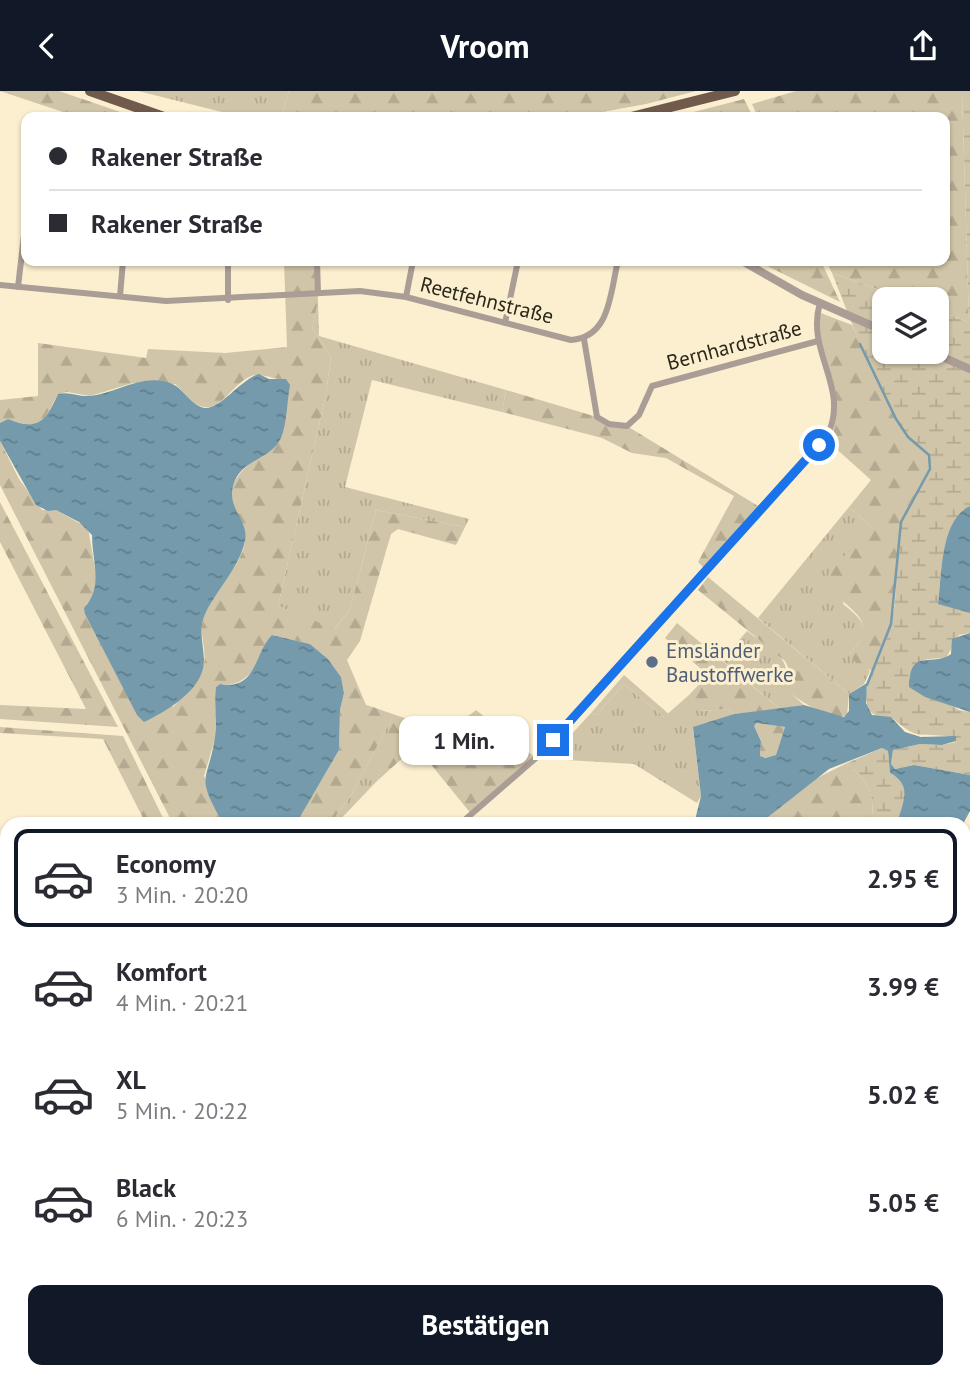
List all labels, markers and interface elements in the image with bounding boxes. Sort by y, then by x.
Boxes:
text: Vroom [441,25,529,67]
icon: back [28,27,66,65]
icon: share [904,27,942,65]
text: Rakener Straße [91,140,263,173]
text: Rakener Straße [91,207,263,240]
street label: Reetfehnstraße [418,270,556,330]
map controls [872,287,949,364]
button: layers [872,287,949,364]
street label: Bernhardstraße [664,314,804,376]
route start [803,429,835,461]
place label: Emsländer Baustoffwerke [666,637,794,688]
marker: Emsländer Baustoffwerke [644,654,660,670]
callout: 1 Min. [399,715,528,765]
route end [537,724,569,756]
text: 1 Min. [433,726,495,755]
icon: car [32,847,95,910]
text: Economy [116,847,216,880]
text: 2.95 € [867,862,939,895]
text: 3 Min. · 20:20 [116,880,248,909]
icon: car [32,955,95,1018]
text: Komfort [116,955,207,988]
text: 3.99 € [867,970,939,1003]
text: 4 Min. · 20:21 [116,988,248,1017]
icon: car [32,1063,95,1126]
text: XL [116,1063,146,1096]
text: 5.02 € [867,1078,939,1111]
text: 5 Min. · 20:22 [116,1096,248,1125]
icon: car [32,1171,95,1234]
text: Black [116,1171,176,1204]
text: 5.05 € [867,1186,939,1219]
text: 6 Min. · 20:23 [116,1204,248,1233]
button: Bestätigen [28,1285,943,1365]

